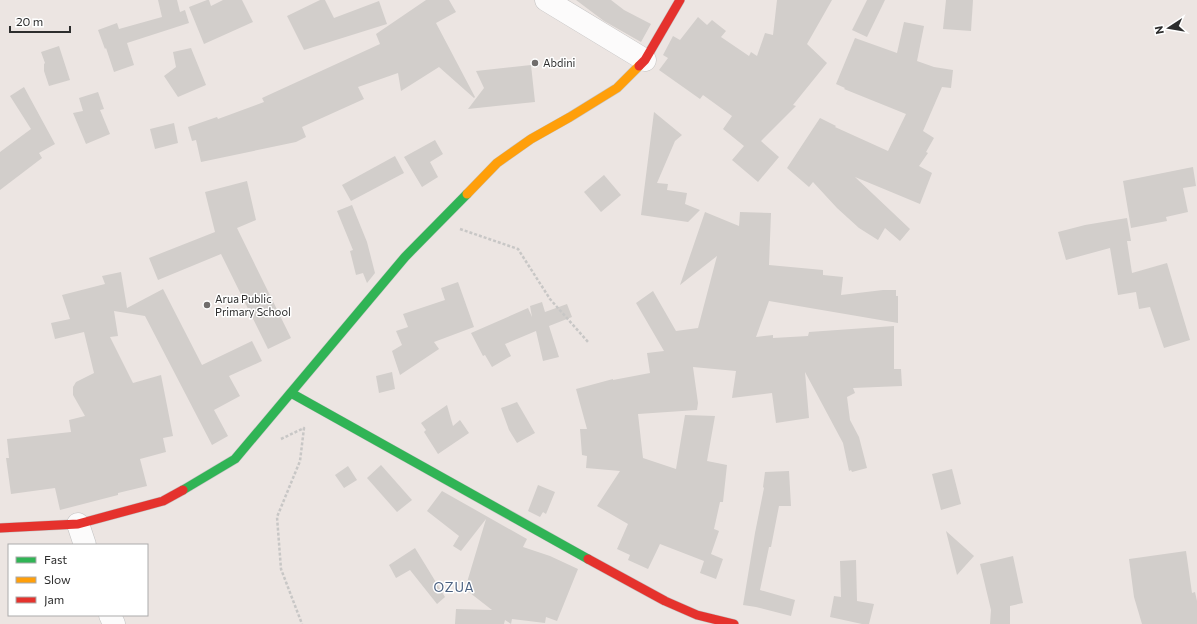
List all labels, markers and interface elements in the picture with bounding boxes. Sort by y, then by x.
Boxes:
scale bar [10,8,70,34]
north arrow [1149,8,1189,48]
text: 20 m [16,14,43,28]
text: N [1152,25,1166,36]
place label: Abdini [543,56,576,69]
marker: Abdini [530,58,540,68]
place label: Arua Public Primary School [215,292,291,318]
marker: Arua Public Primary School [202,300,212,310]
legend [8,544,148,616]
text: Fast [44,552,67,566]
text: Slow [44,572,71,586]
district label: OZUA [433,579,475,595]
text: Jam [44,592,64,607]

